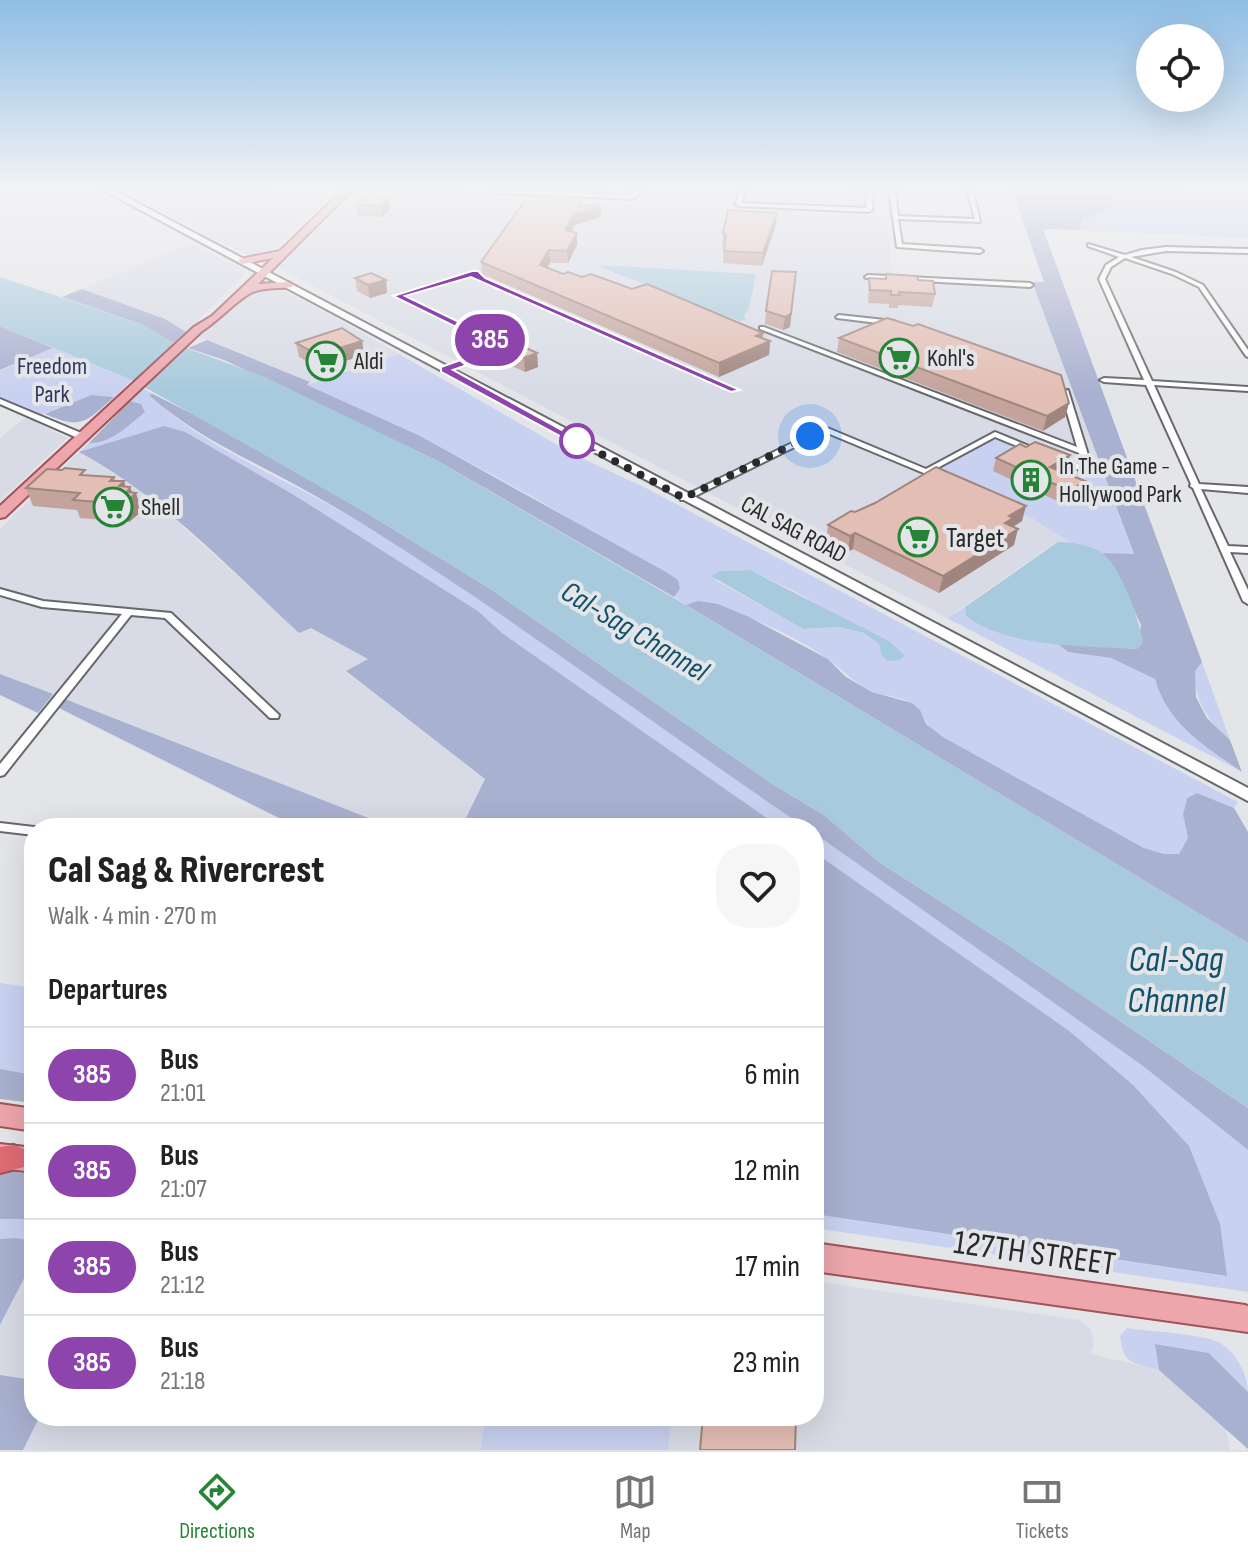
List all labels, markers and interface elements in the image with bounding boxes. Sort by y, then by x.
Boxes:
map controls [1136,24,1224,112]
button: locate [1136,24,1224,112]
line badge: 385 [444,314,536,366]
text: 385 [471,323,509,356]
supermarket icon: Kohl's [878,337,920,379]
supermarket icon: Aldi [305,340,347,382]
place label: Kohl's [927,344,975,373]
place label: Aldi [353,347,384,376]
park label: Freedom Park [17,352,87,409]
your location [790,416,830,456]
unlabelled marker [560,424,594,458]
place label: In The Game - Hollywood Park [1059,452,1182,509]
building icon: In The Game - Hollywood Park [1010,459,1052,501]
supermarket icon: Shell [92,486,134,528]
street label: CAL SAG ROAD [736,490,852,569]
place label: Shell [141,493,180,522]
supermarket icon: Target [897,516,939,558]
place label: Target [946,522,1004,555]
water label: Cal-Sag Channel [554,574,716,691]
button: heart [716,844,800,928]
text: Cal Sag & Rivercrest [48,848,324,893]
text: Walk · 4 min · 270 m [48,901,217,932]
water label: Cal-Sag Channel [1127,939,1226,1023]
text: Departures [48,972,168,1008]
text: Bus [160,1042,199,1078]
text: 6 min [744,1057,800,1093]
text: 385 [73,1058,111,1091]
text: 21:01 [160,1078,205,1109]
text: Bus [160,1138,199,1174]
text: 12 min [734,1153,800,1189]
text: 385 [73,1154,111,1187]
text: 21:07 [160,1174,207,1205]
street label: 127TH STREET [951,1222,1118,1285]
text: Bus [160,1234,199,1270]
text: 17 min [735,1249,800,1285]
text: 385 [73,1250,111,1283]
text: 21:12 [160,1270,205,1301]
text: Bus [160,1330,199,1366]
text: 23 min [733,1345,800,1381]
text: 385 [73,1346,111,1379]
text: 21:18 [160,1366,205,1397]
tab: Directions [179,1470,255,1545]
tab: Map [613,1470,657,1545]
tab: Tickets [1016,1470,1069,1545]

